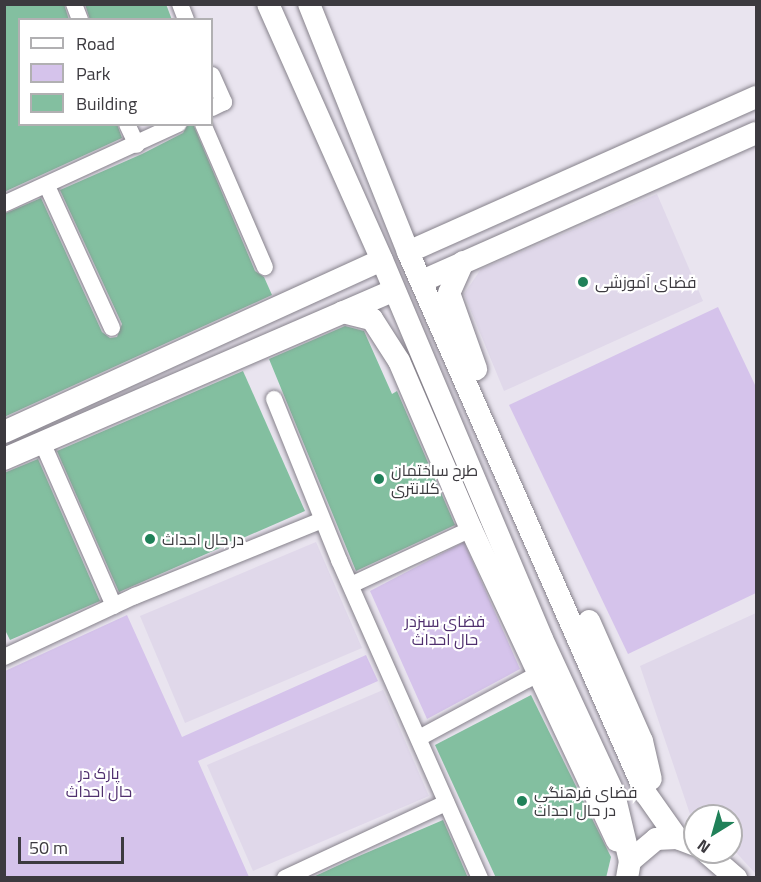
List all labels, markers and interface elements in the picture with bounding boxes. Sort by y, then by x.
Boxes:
legend [18,18,213,126]
text: Road [76,30,115,57]
text: Park [76,60,110,87]
text: Building [76,90,137,117]
place label: فضای آموزشی [595,272,696,292]
marker: فضای آموزشی [576,275,590,289]
place label: طرح ساختمان کلانتری [391,460,478,498]
marker: طرح ساختمان کلانتری [372,472,386,486]
place label: در حال احداث [162,529,244,549]
marker: در حال احداث [143,532,157,546]
park label: فضای سبزدر حال احداث [405,611,485,649]
park label: پارک در حال احداث [66,763,132,801]
place label: فضای فرهنگی در حال احداث [534,782,637,820]
marker: فضای فرهنگی در حال احداث [515,794,529,808]
north arrow [683,804,743,864]
scale bar [21,825,128,863]
text: 50 m [29,834,68,861]
text: N [692,834,715,860]

